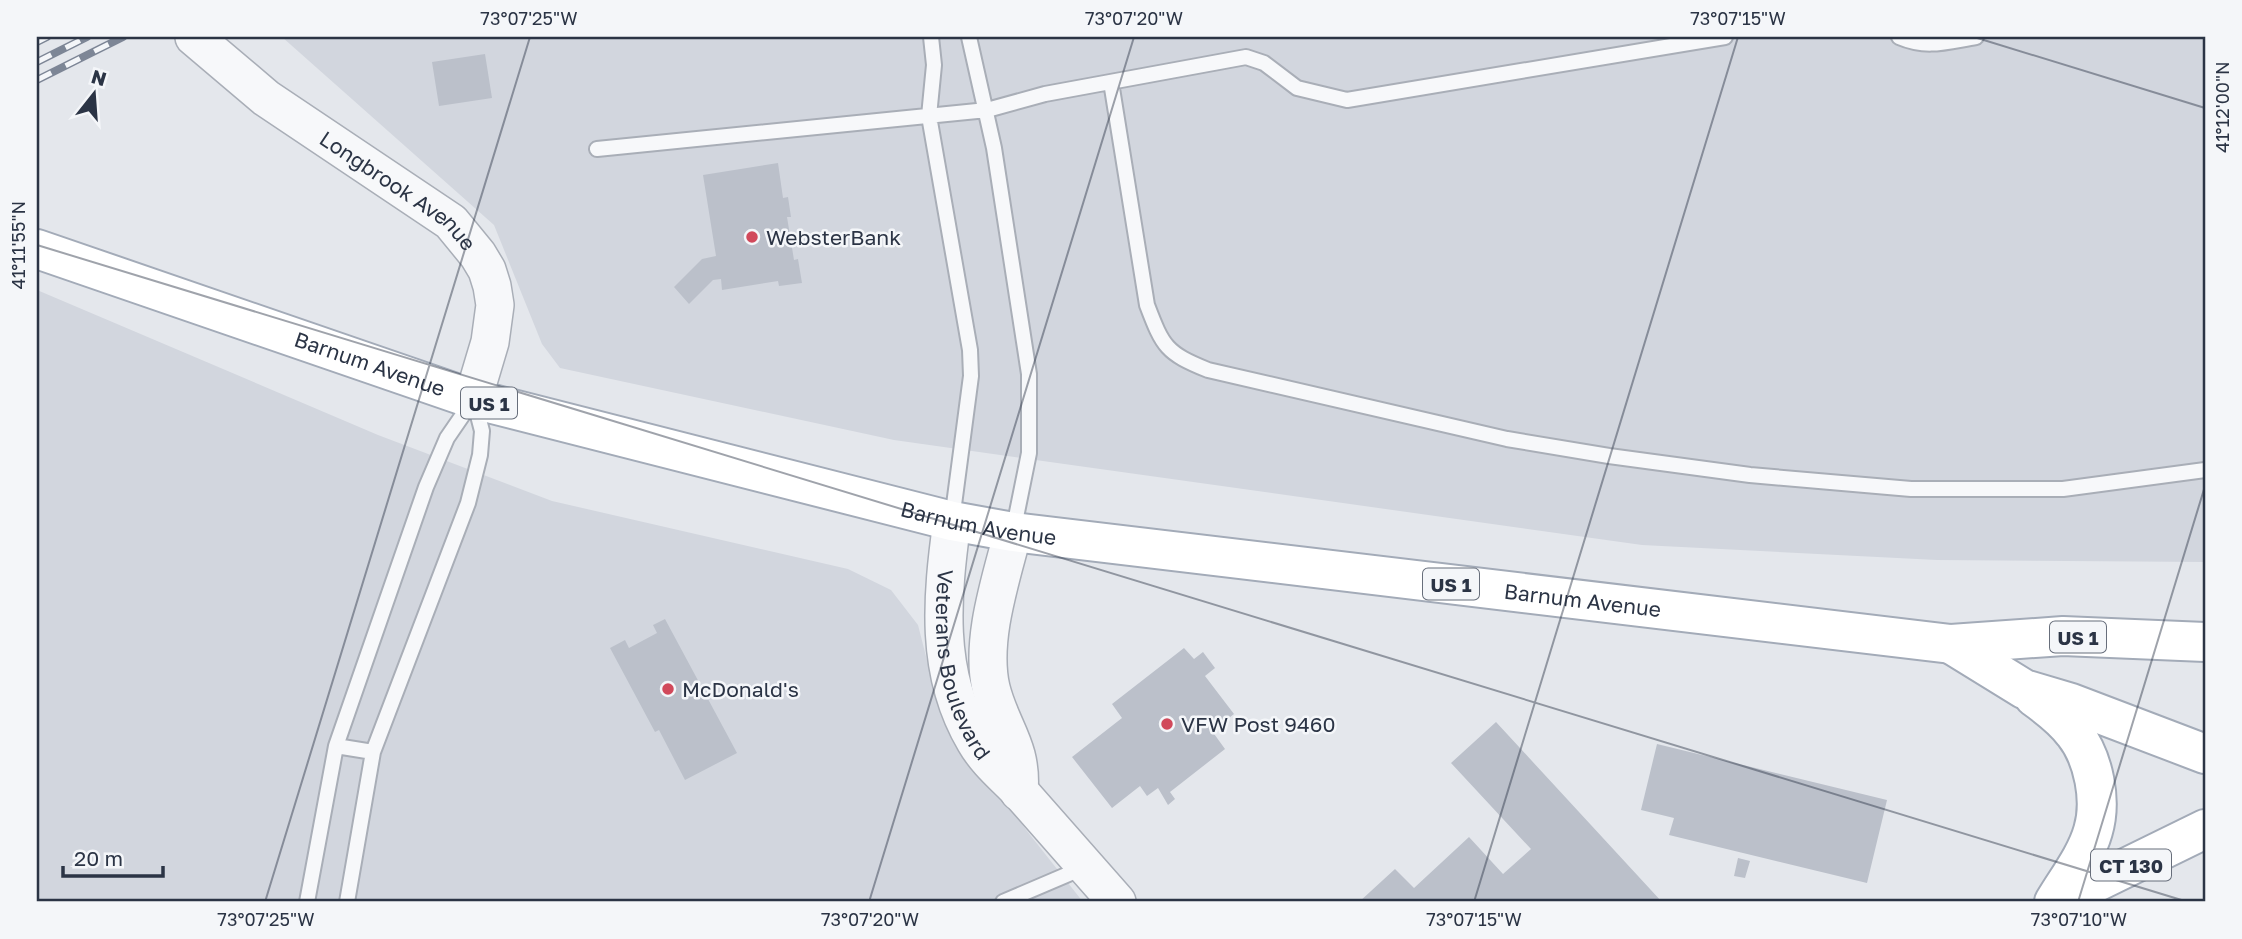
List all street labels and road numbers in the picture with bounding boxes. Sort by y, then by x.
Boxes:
street label: Longbrook Avenue [315,125,482,256]
street label: Barnum Avenue [291,326,449,401]
road number: US 1 [461,388,517,418]
street label: Barnum Avenue [898,495,1058,550]
street label: Veterans Boulevard [931,568,996,765]
road number: US 1 [1423,568,1479,600]
street label: Barnum Avenue [1503,578,1662,622]
road number: US 1 [2050,622,2106,652]
road number: CT 130 [2091,850,2171,880]

